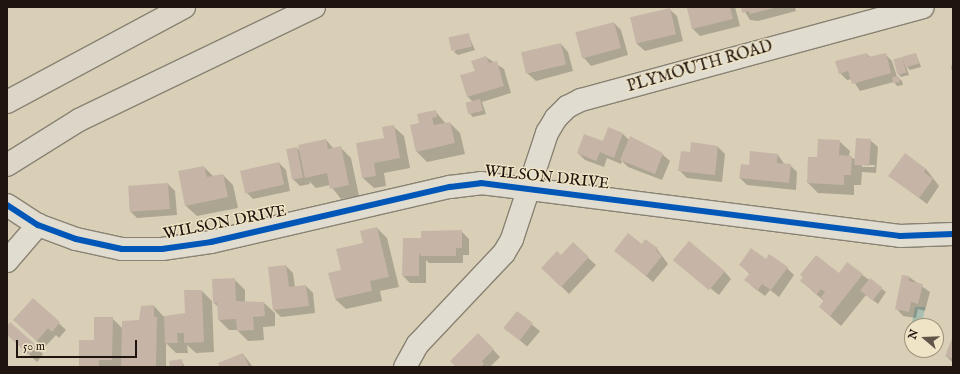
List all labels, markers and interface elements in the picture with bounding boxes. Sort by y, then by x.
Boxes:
street label: PLYMOUTH ROAD [625,37,775,97]
street label: WILSON DRIVE [484,162,610,194]
street label: WILSON DRIVE [162,202,288,244]
north arrow [904,318,944,358]
text: N [905,328,922,341]
scale bar [18,332,139,358]
text: 50 m [23,339,45,354]

